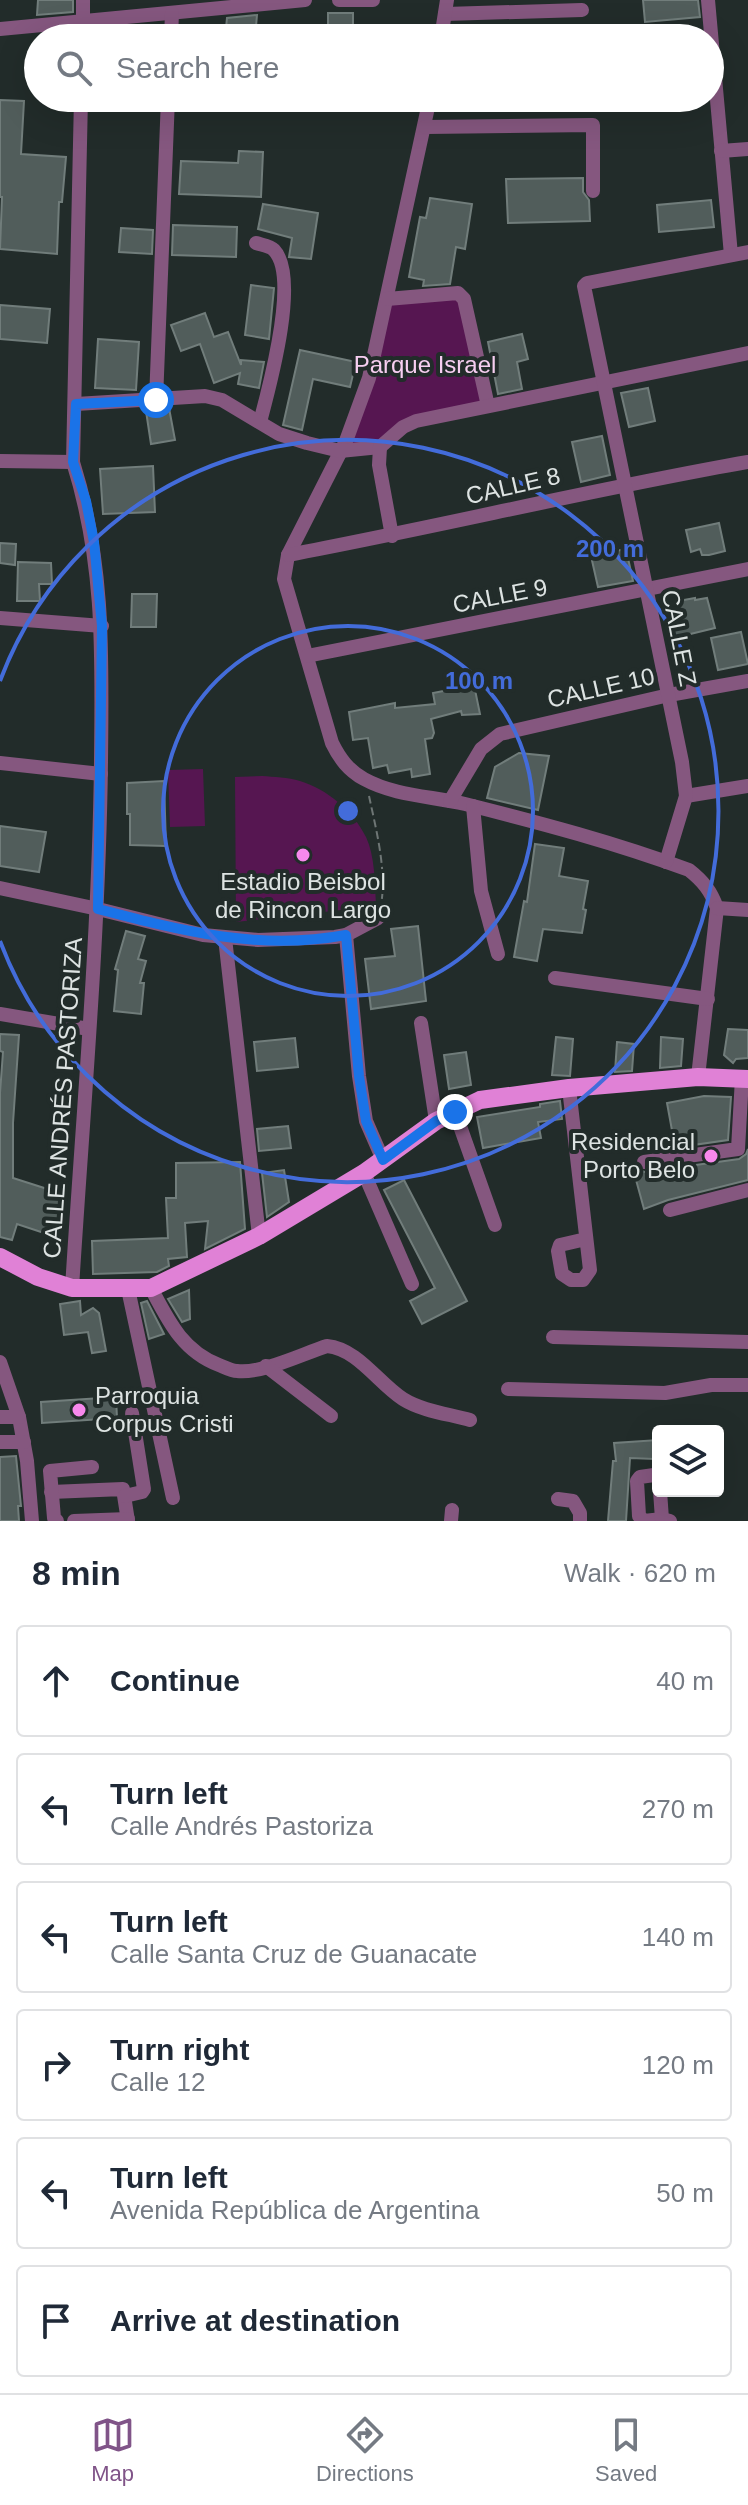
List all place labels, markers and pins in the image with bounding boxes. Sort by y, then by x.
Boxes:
centre of rings [334,797,362,825]
marker: Estadio Beisbol de Rincon Largo [294,846,312,864]
place label: Estadio Beisbol de Rincon Largo [215,868,391,923]
place label: Residencial Porto Belo [571,1128,695,1183]
marker: Residencial Porto Belo [702,1147,720,1165]
place label: Parroquia Corpus Cristi [95,1382,234,1437]
marker: Parroquia Corpus Cristi [70,1401,88,1419]

